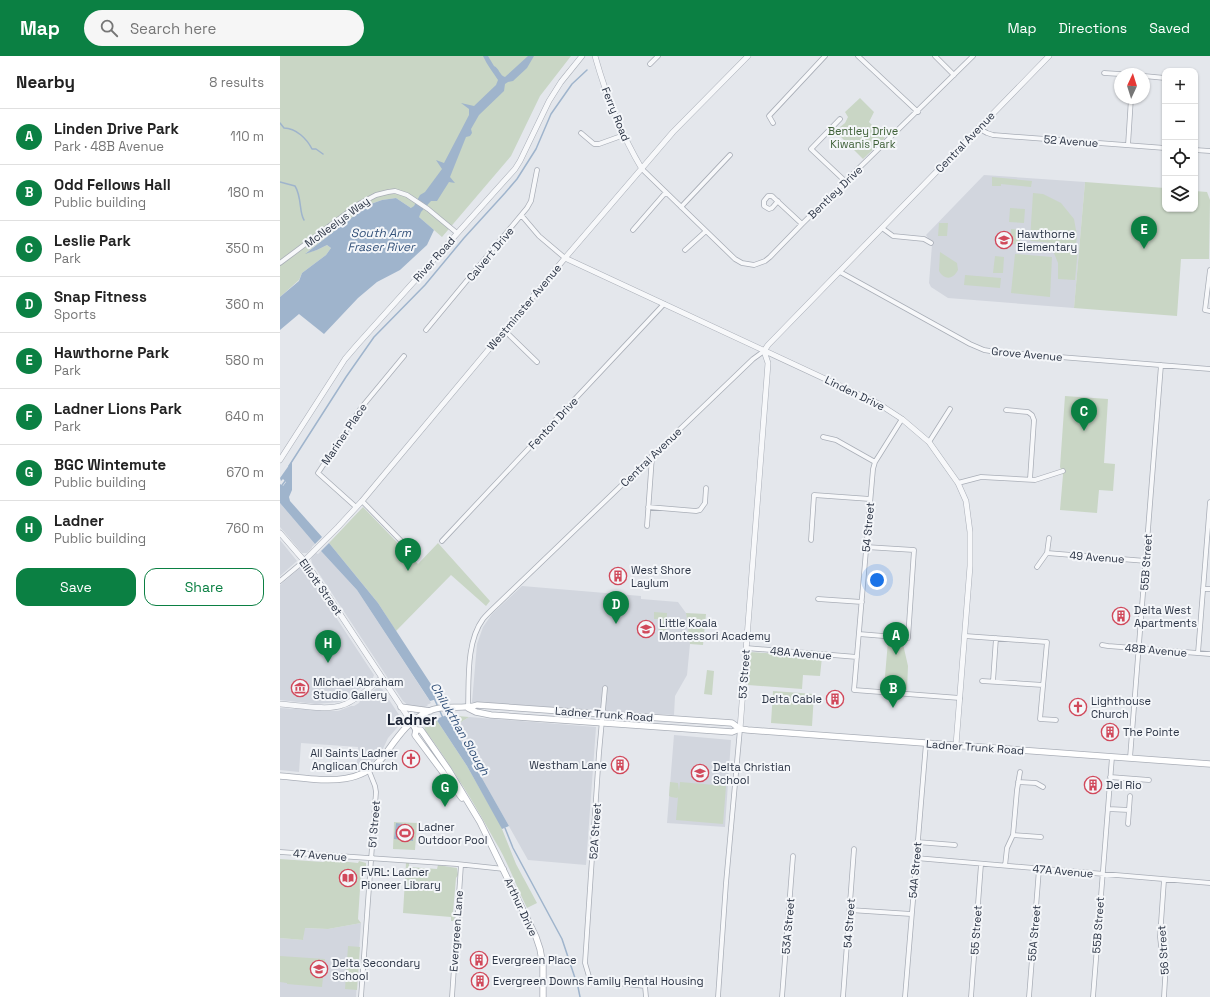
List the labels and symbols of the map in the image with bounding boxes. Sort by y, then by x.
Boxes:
north arrow [1114,68,1150,104]
street label: Ferry Road [599,85,633,143]
street label: Central Avenue [932,108,998,176]
park label: Bentley Drive Kiwanis Park [828,124,898,151]
street label: 52 Avenue [1043,132,1099,150]
street label: Bentley Drive [805,162,865,222]
street label: McNeelys Way [302,194,372,250]
pin: E [1131,216,1157,249]
street label: Calvert Drive [463,224,517,284]
water label: South Arm Fraser River [347,225,416,255]
place label: Hawthorne Elementary [1017,227,1077,254]
school or university icon: Hawthorne Elementary [994,230,1014,250]
street label: River Road [410,234,458,284]
street label: Westminster Avenue [484,261,564,353]
street label: Grove Avenue [991,344,1063,364]
street label: Linden Drive [823,372,887,414]
street label: Fenton Drive [525,394,581,452]
pin: C [1071,398,1097,431]
street label: Mariner Place [318,400,370,468]
street label: Central Avenue [617,424,685,490]
street label: 54 Street [859,502,877,552]
street label: 55B Street [1137,533,1155,591]
pin: F [395,538,421,571]
street label: 49 Avenue [1069,548,1125,566]
street label: Elliott Street [296,556,346,618]
place label: West Shore Laylum [631,563,691,590]
building icon: West Shore Laylum [608,566,628,586]
your location [867,570,887,590]
pin: D [603,591,629,624]
place label: Delta West Apartments [1134,603,1197,630]
building icon: Delta West Apartments [1111,606,1131,626]
place label: Little Koala Montessori Academy [659,616,771,643]
school or university icon: Little Koala Montessori Academy [636,619,656,639]
pin: A [883,622,909,655]
pin: H [315,630,341,663]
street label: 48B Avenue [1124,640,1188,660]
street label: 48A Avenue [769,643,833,663]
street label: 53 Street [735,649,753,699]
place label: Michael Abraham Studio Gallery [313,675,403,702]
pin: B [880,675,906,708]
museum icon: Michael Abraham Studio Gallery [290,678,310,698]
water label: Chilukthan Slough [427,679,494,779]
building icon: Delta Cable [825,689,845,709]
place label: Delta Cable [762,692,822,706]
place label: Lighthouse Church [1091,694,1151,721]
church icon: Lighthouse Church [1068,697,1088,717]
street label: Ladner Trunk Road [555,704,653,724]
district label: Ladner [387,710,437,729]
building icon: The Pointe [1100,722,1120,742]
place label: The Pointe [1123,725,1179,739]
street label: Ladner Trunk Road [926,737,1024,757]
place label: All Saints Ladner Anglican Church [310,746,398,773]
church icon: All Saints Ladner Anglican Church [401,749,421,769]
building icon: Westham Lane [610,755,630,775]
place label: Westham Lane [529,758,607,772]
place label: Delta Christian School [713,760,791,787]
school or university icon: Delta Christian School [690,763,710,783]
pin: G [432,774,458,807]
building icon: Del Rio [1083,775,1103,795]
place label: Del Rio [1106,778,1142,792]
street label: 51 Street [365,800,383,848]
street label: 52A Street [586,802,604,860]
place label: Ladner Outdoor Pool [418,820,487,847]
sports icon: Ladner Outdoor Pool [395,823,415,843]
street label: 54A Street [906,841,924,899]
street label: 47 Avenue [292,846,348,864]
street label: 47A Avenue [1032,861,1094,881]
place label: FVRL: Ladner Pioneer Library [361,865,441,892]
library icon: FVRL: Ladner Pioneer Library [338,868,358,888]
street label: Arthur Drive [501,876,541,938]
street label: Evergreen Lane [446,890,466,972]
street label: 55B Street [1089,896,1107,954]
street label: 53A Street [779,897,797,955]
street label: 54 Street [840,898,858,948]
street label: 55A Street [1025,904,1043,962]
street label: 55 Street [967,905,985,955]
street label: 56 Street [1154,925,1172,975]
building icon: Evergreen Place [469,950,489,970]
place label: Evergreen Place [492,953,577,967]
place label: Delta Secondary School [332,956,420,983]
school or university icon: Delta Secondary School [309,959,329,979]
building icon: Evergreen Downs Family Rental Housing [470,971,490,991]
place label: Evergreen Downs Family Rental Housing [493,974,704,988]

